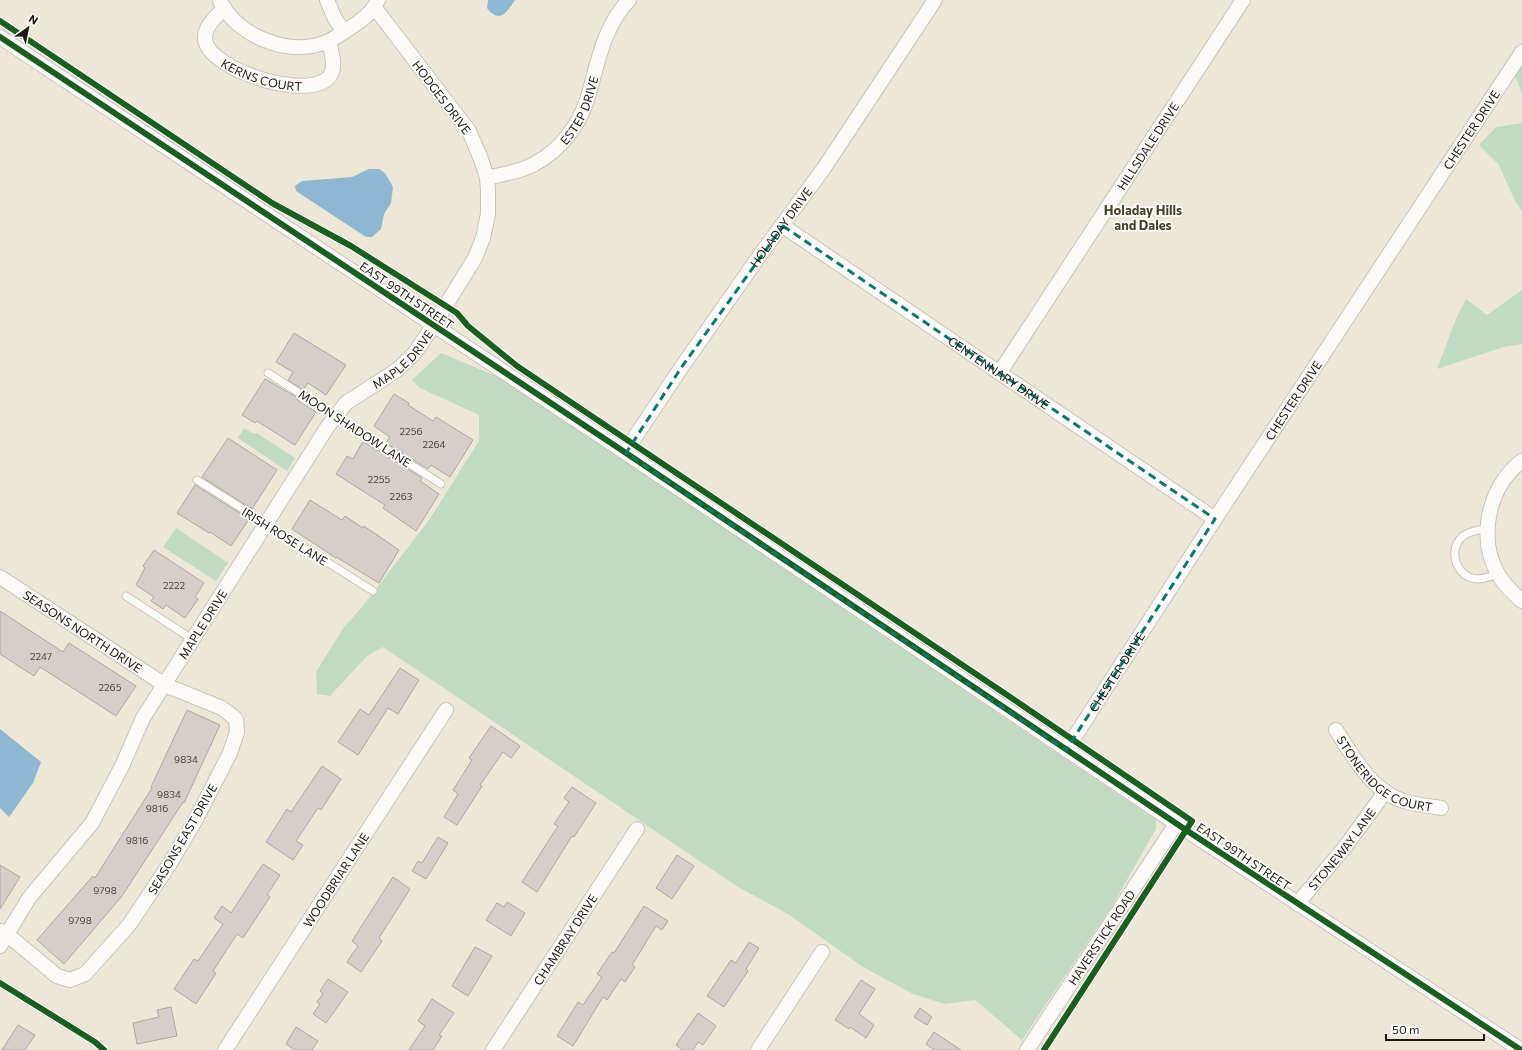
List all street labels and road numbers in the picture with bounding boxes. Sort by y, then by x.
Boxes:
street label: KERNS COURT [219,55,303,93]
street label: HODGES DRIVE [410,57,474,137]
street label: ESTEP DRIVE [557,74,600,147]
street label: CHESTER DRIVE [1440,87,1502,172]
street label: HILLSDALE DRIVE [1114,99,1181,192]
street label: HOLADAY DRIVE [747,184,815,270]
street label: EAST 99TH STREET [357,258,457,332]
street label: MAPLE DRIVE [370,327,435,391]
street label: CENTENNARY DRIVE [946,333,1052,412]
street label: CHESTER DRIVE [1262,358,1324,443]
street label: MOON SHADOW LANE [296,387,414,469]
street label: IRISH ROSE LANE [240,504,330,568]
street label: SEASONS NORTH DRIVE [21,587,145,675]
street label: MAPLE DRIVE [175,587,230,661]
street label: CHESTER DRIVE [1086,629,1147,714]
street label: STONERIDGE COURT [1335,733,1434,814]
street label: SEASONS EAST DRIVE [145,781,219,897]
street label: STONEWAY LANE [1305,805,1378,893]
street label: EAST 99TH STREET [1194,819,1294,893]
street label: WOODBRIAR LANE [300,830,371,930]
street label: HAVERSTICK ROAD [1065,887,1138,987]
street label: CHAMBRAY DRIVE [530,891,600,988]

